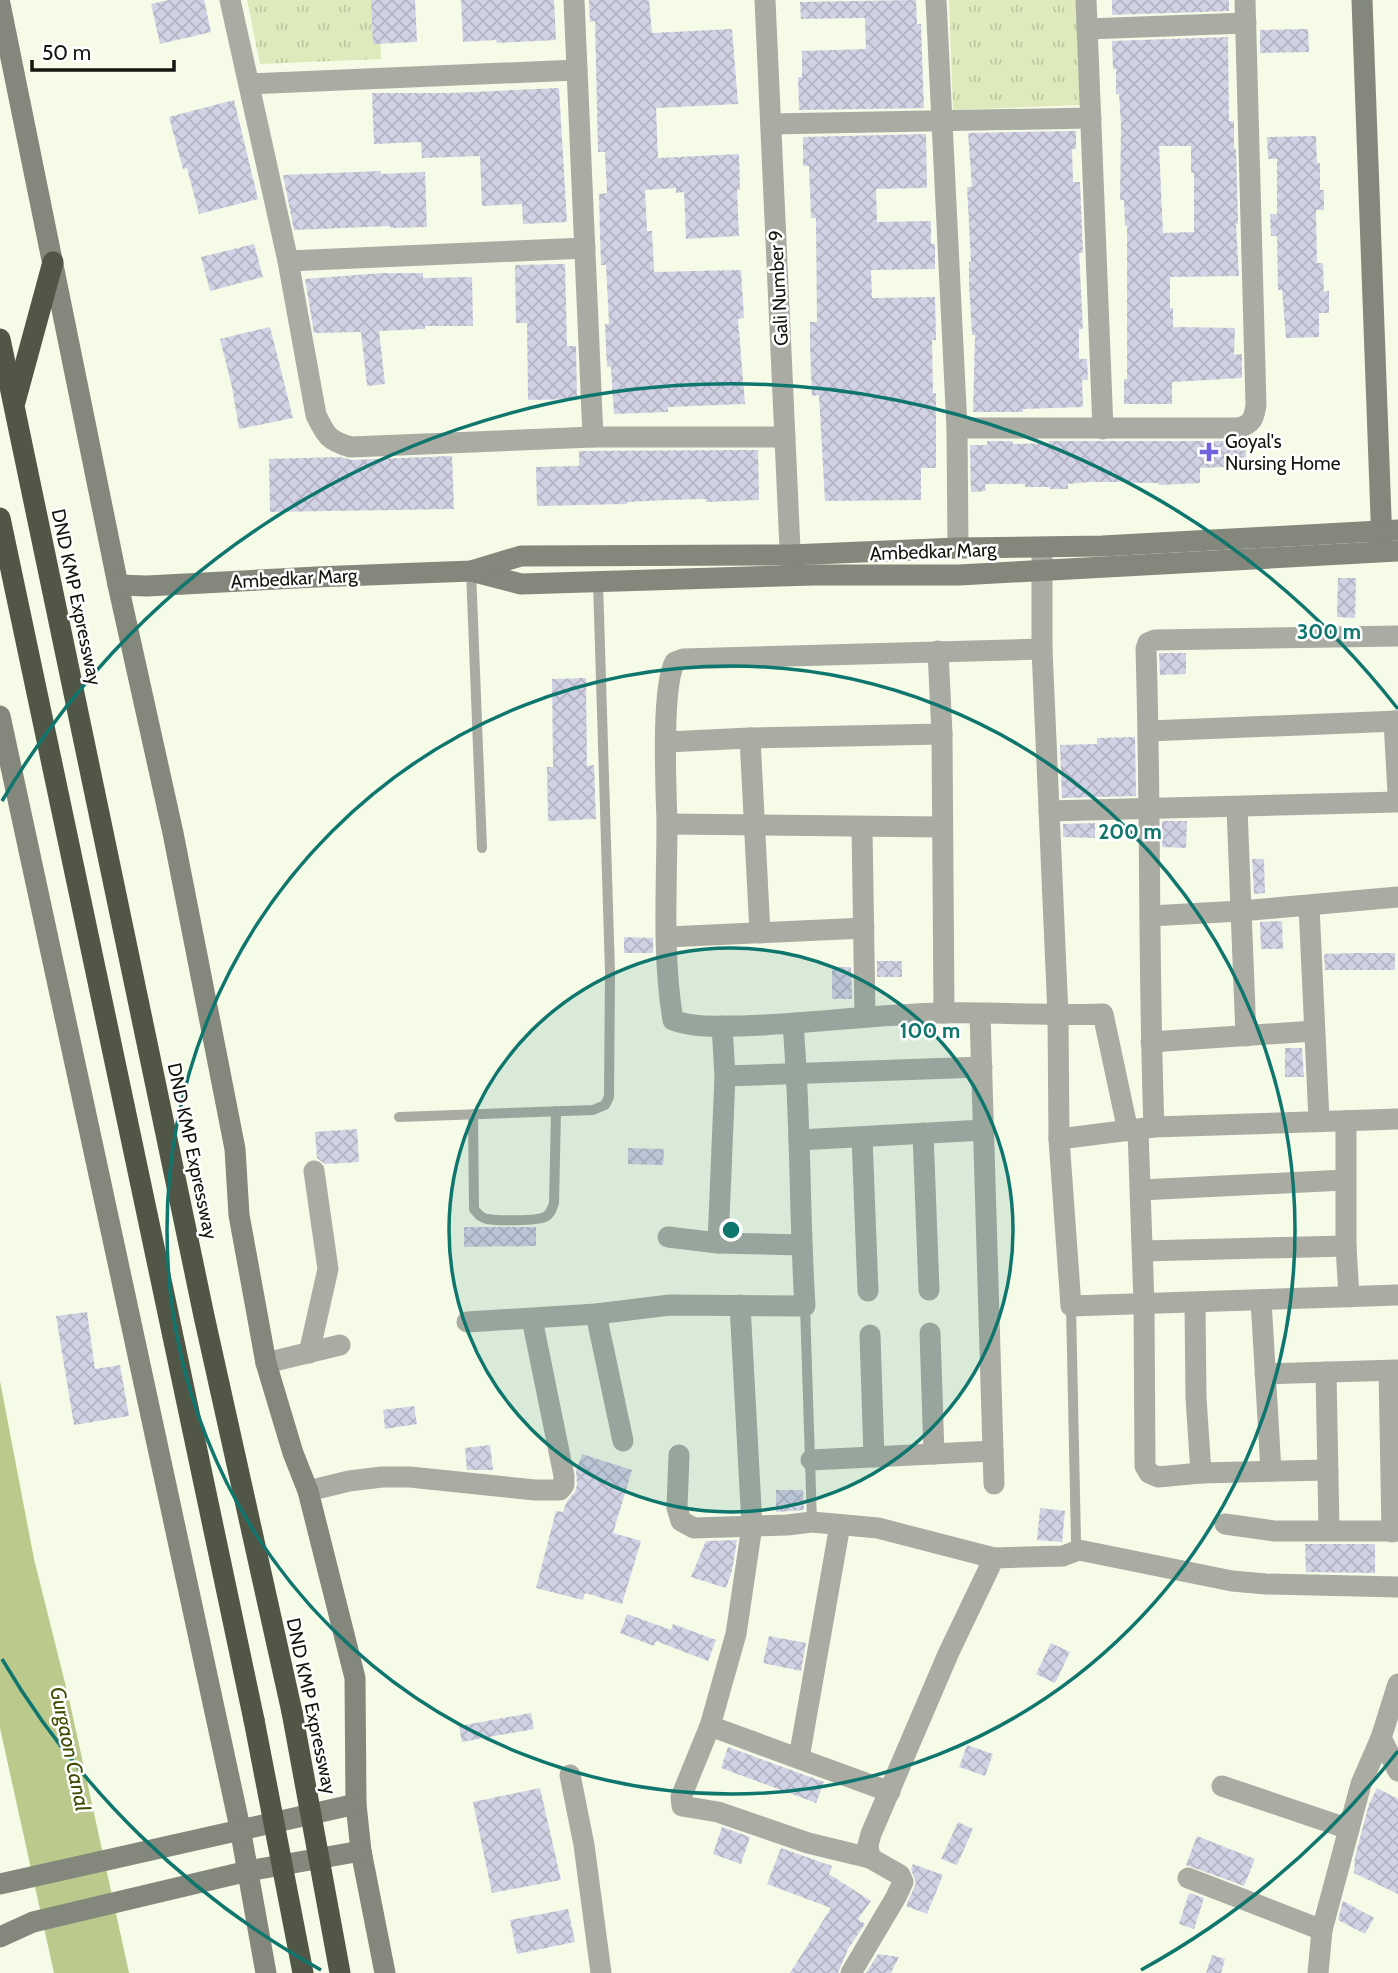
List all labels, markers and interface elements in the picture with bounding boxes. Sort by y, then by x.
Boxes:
scale bar [32,28,173,72]
text: 50 m [42,40,91,65]
street label: Gali Number 9 [764,230,793,346]
place label: Goyal's Nursing Home [1225,430,1341,475]
marker: Goyal's Nursing Home [1199,442,1219,462]
street label: DND KMP Expressway [47,507,107,688]
street label: Ambedkar Marg [869,538,997,565]
street label: Ambedkar Marg [230,564,358,593]
text: 300 m [1297,619,1361,644]
text: 200 m [1098,819,1162,844]
text: 100 m [900,1018,960,1043]
street label: DND KMP Expressway [163,1061,223,1242]
centre of rings [719,1218,743,1242]
street label: DND KMP Expressway [282,1616,342,1797]
water label: Gurgaon Canal [45,1684,96,1813]

